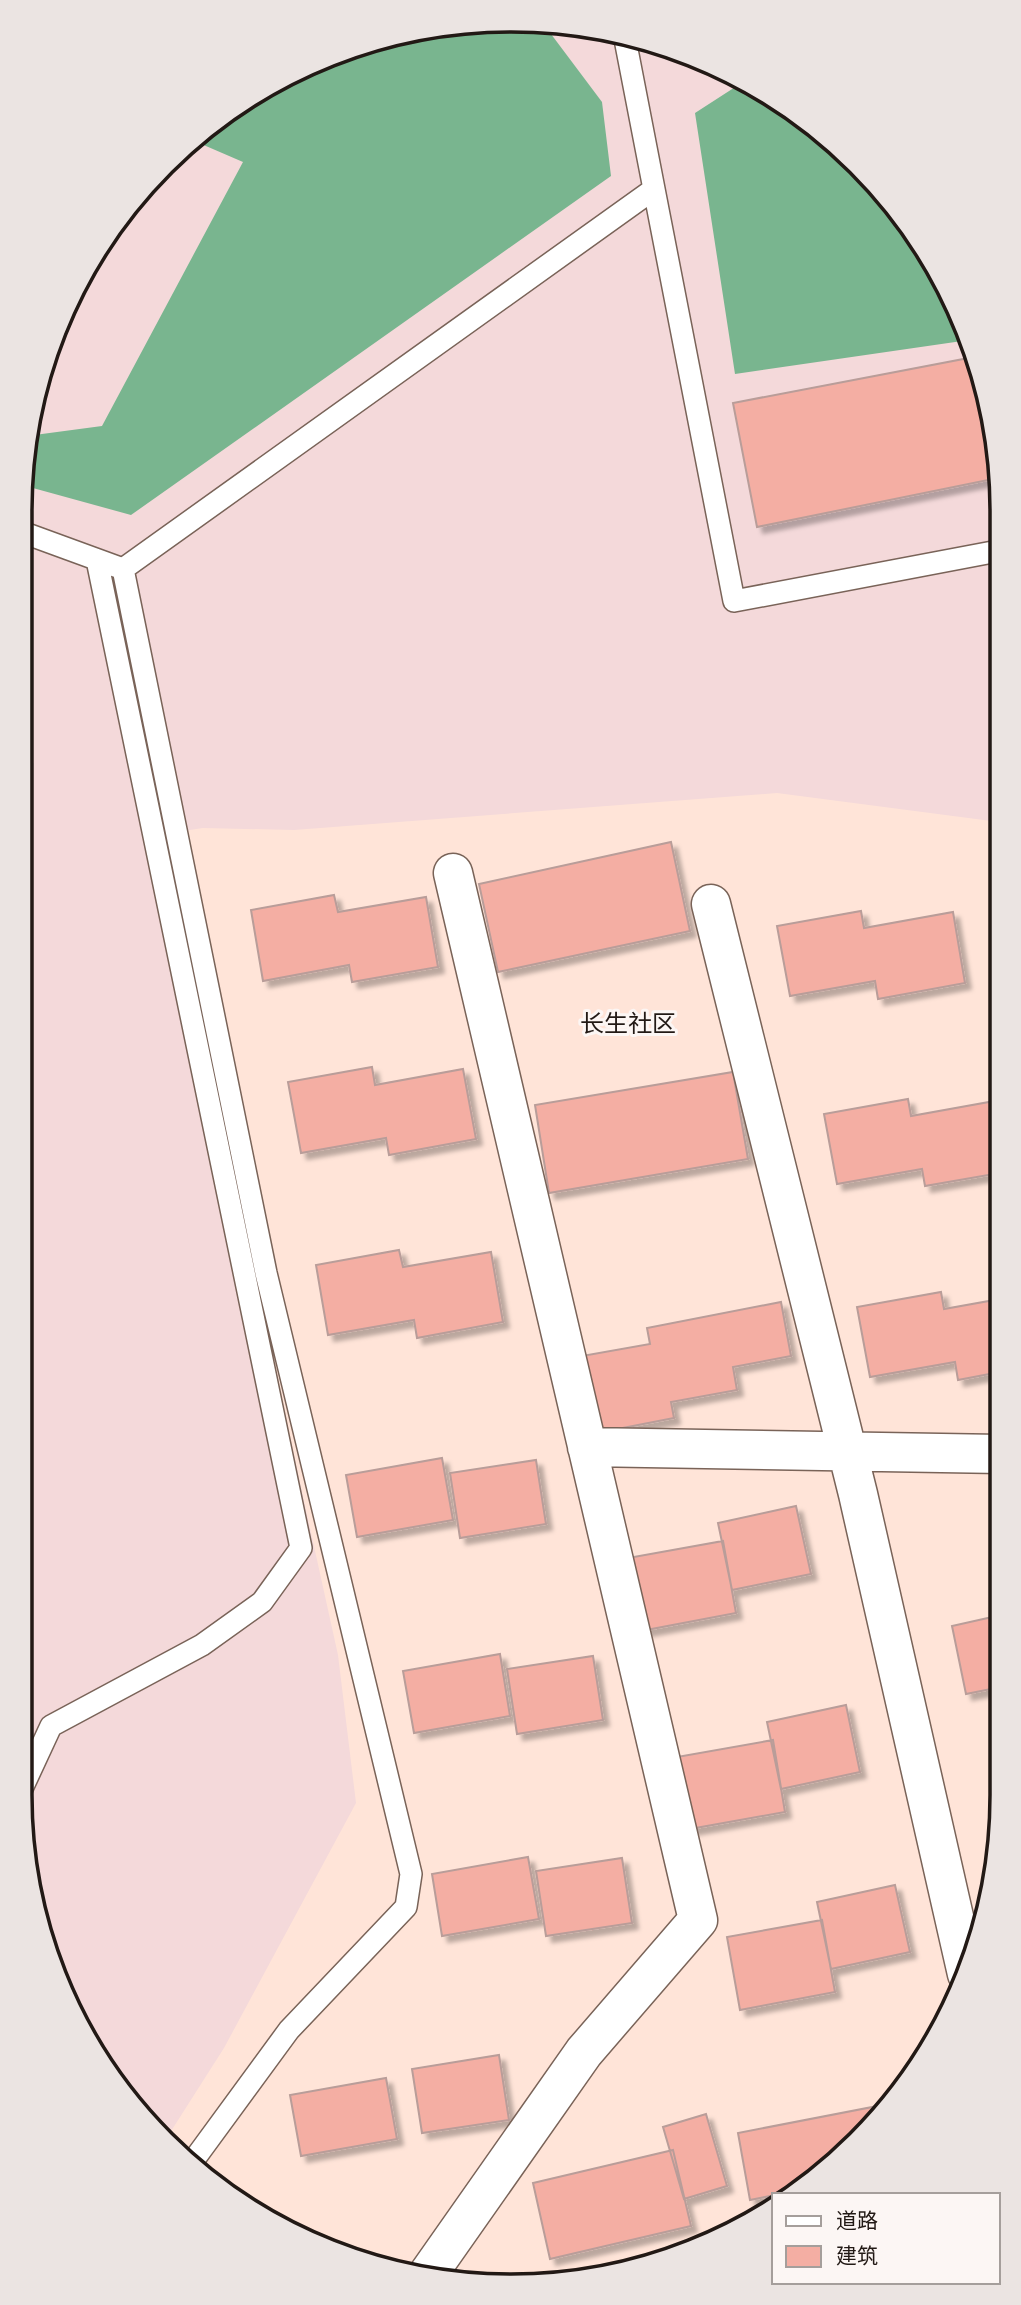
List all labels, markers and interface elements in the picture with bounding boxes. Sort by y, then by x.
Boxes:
district label: 长生社区 [580,1008,676,1039]
legend [772,2193,1000,2284]
text: 道路 [836,2207,878,2234]
text: 建筑 [836,2242,878,2269]

